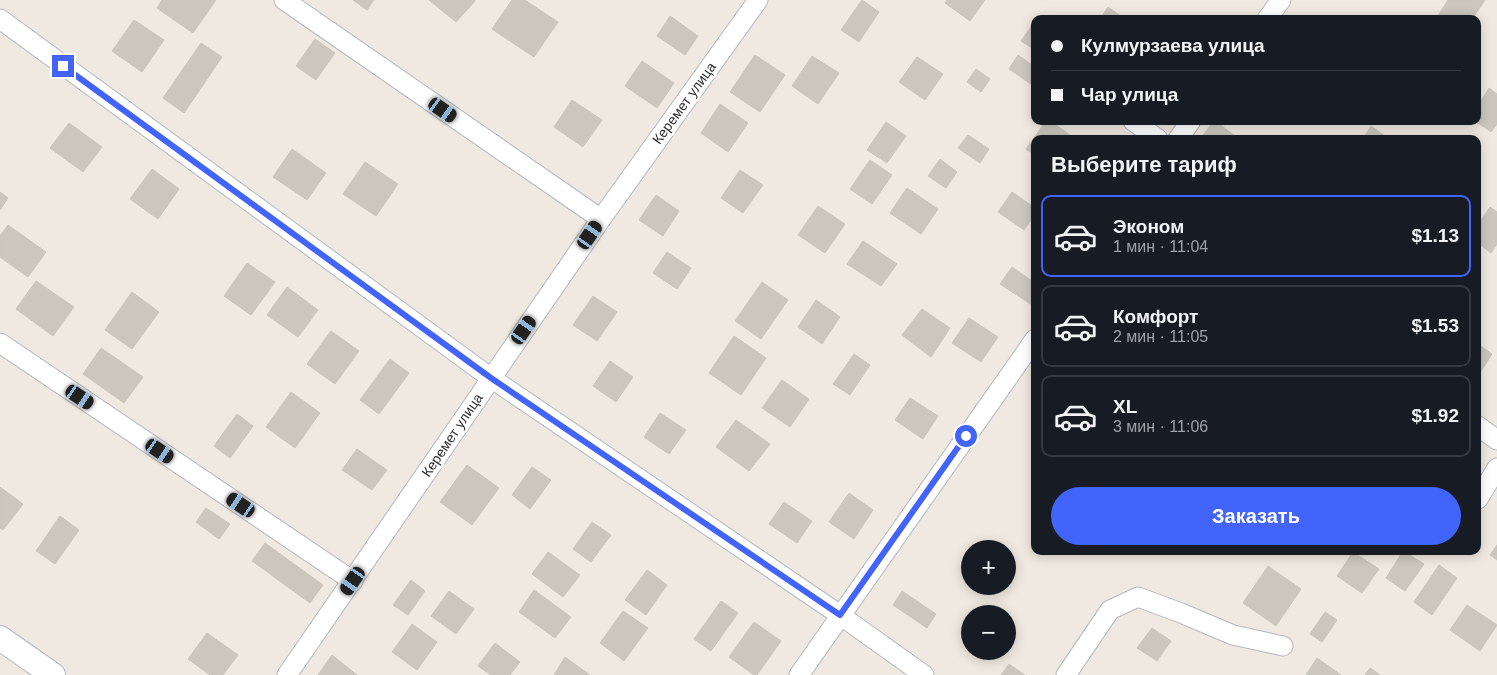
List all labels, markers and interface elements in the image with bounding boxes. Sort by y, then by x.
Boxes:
text: Кулмурзаева улица [1081,35,1265,56]
route end [52,55,74,77]
street label: Керемет улица [649,59,719,147]
text: Чар улица [1081,84,1178,105]
car [426,95,459,125]
text: Выберите тариф [1051,152,1237,177]
icon: car [1053,214,1098,259]
text: Эконом [1113,216,1184,237]
car [575,218,604,252]
text: $1.13 [1411,225,1459,246]
text: 1 мин · 11:04 [1113,238,1208,255]
icon: car [1053,304,1098,349]
text: Комфорт [1113,306,1198,327]
car [509,313,538,347]
text: $1.53 [1411,315,1459,336]
text: 2 мин · 11:05 [1113,328,1208,345]
car [63,382,96,412]
street label: Керемет улица [418,390,486,480]
icon: car [1053,394,1098,439]
text: XL [1113,396,1137,417]
text: $1.92 [1411,405,1459,426]
text: 3 мин · 11:06 [1113,418,1208,435]
route start [955,425,977,447]
car [143,436,176,466]
button: Заказать [1051,487,1461,545]
car [224,490,257,520]
map controls [961,540,1016,660]
button: + [961,540,1016,595]
car [338,564,367,598]
button: − [961,605,1016,660]

